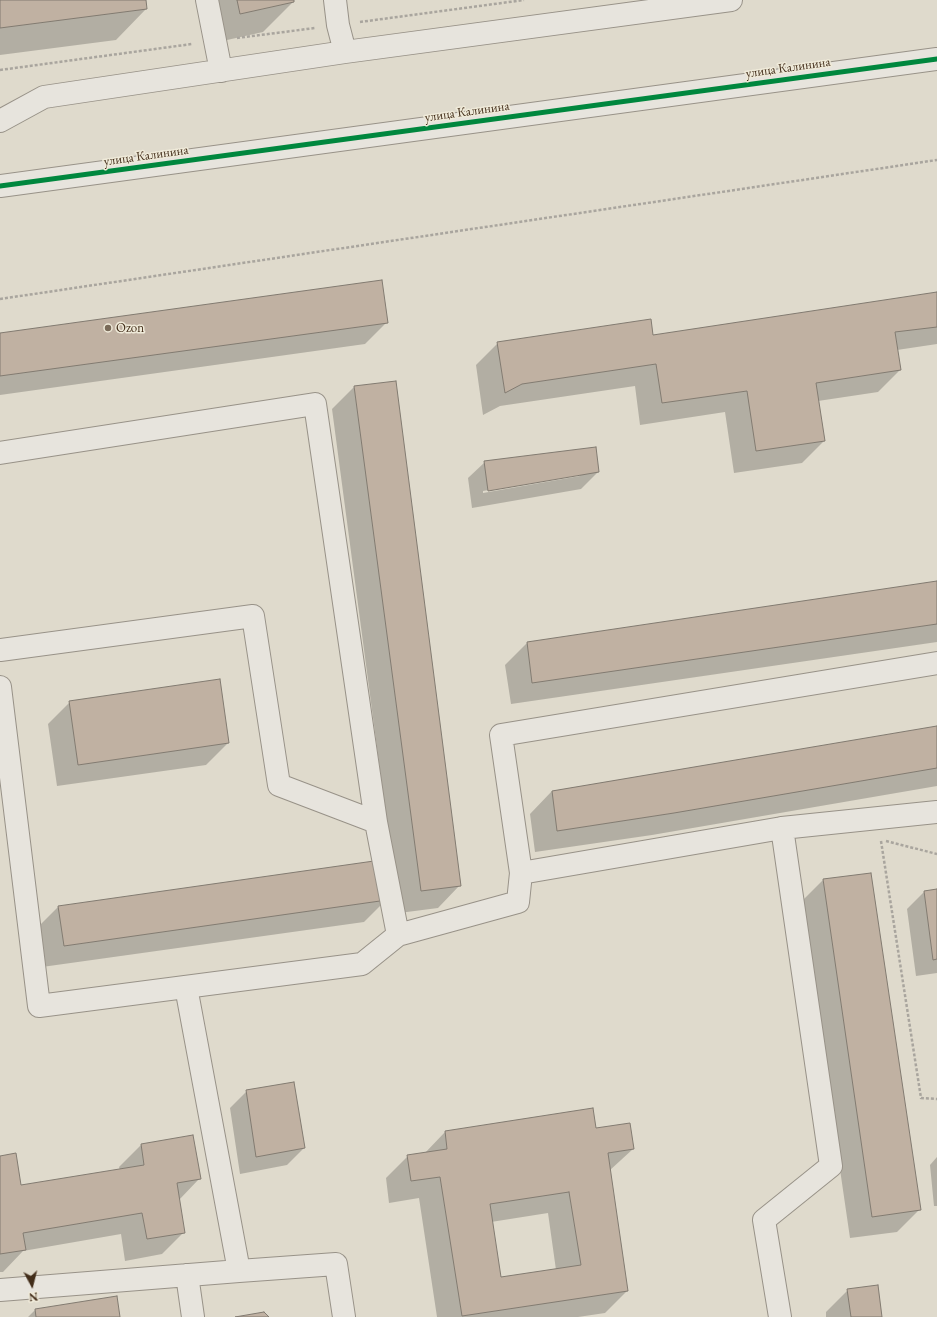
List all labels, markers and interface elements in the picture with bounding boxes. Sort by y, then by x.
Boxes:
street label: улица Калинина [745,54,831,82]
street label: улица Калинина [424,98,510,126]
street label: улица Калинина [103,142,189,170]
place label: Ozon [116,320,144,336]
marker: Ozon [103,323,113,333]
north arrow [12,1265,52,1305]
text: N [28,1289,39,1304]

